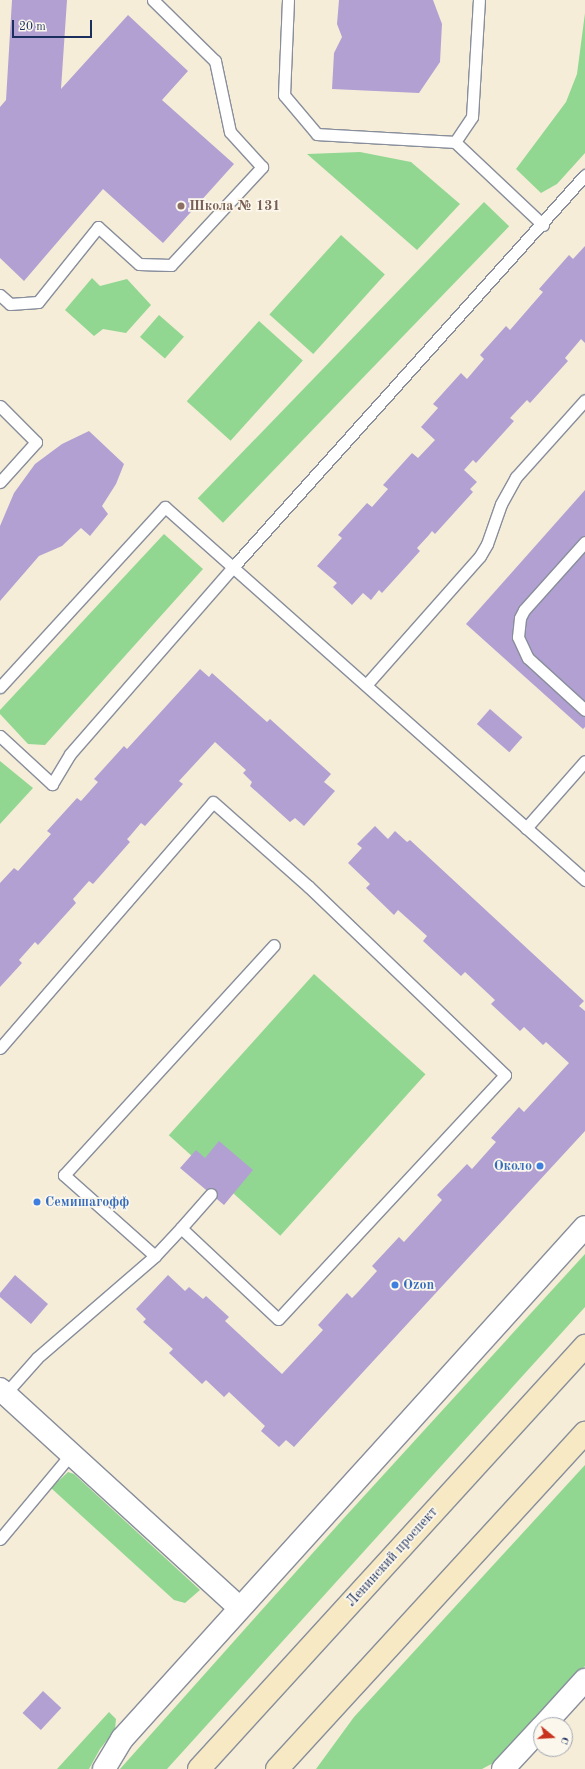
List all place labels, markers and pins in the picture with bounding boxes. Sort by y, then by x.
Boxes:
place label: Школа № 131 [189,198,280,214]
marker: Школа № 131 [176,201,186,211]
place label: Около [494,1158,532,1174]
marker: Около [535,1161,545,1171]
place label: Семишагофф [45,1194,129,1210]
marker: Семишагофф [32,1197,42,1207]
place label: Ozon [403,1277,434,1293]
marker: Ozon [390,1280,400,1290]

